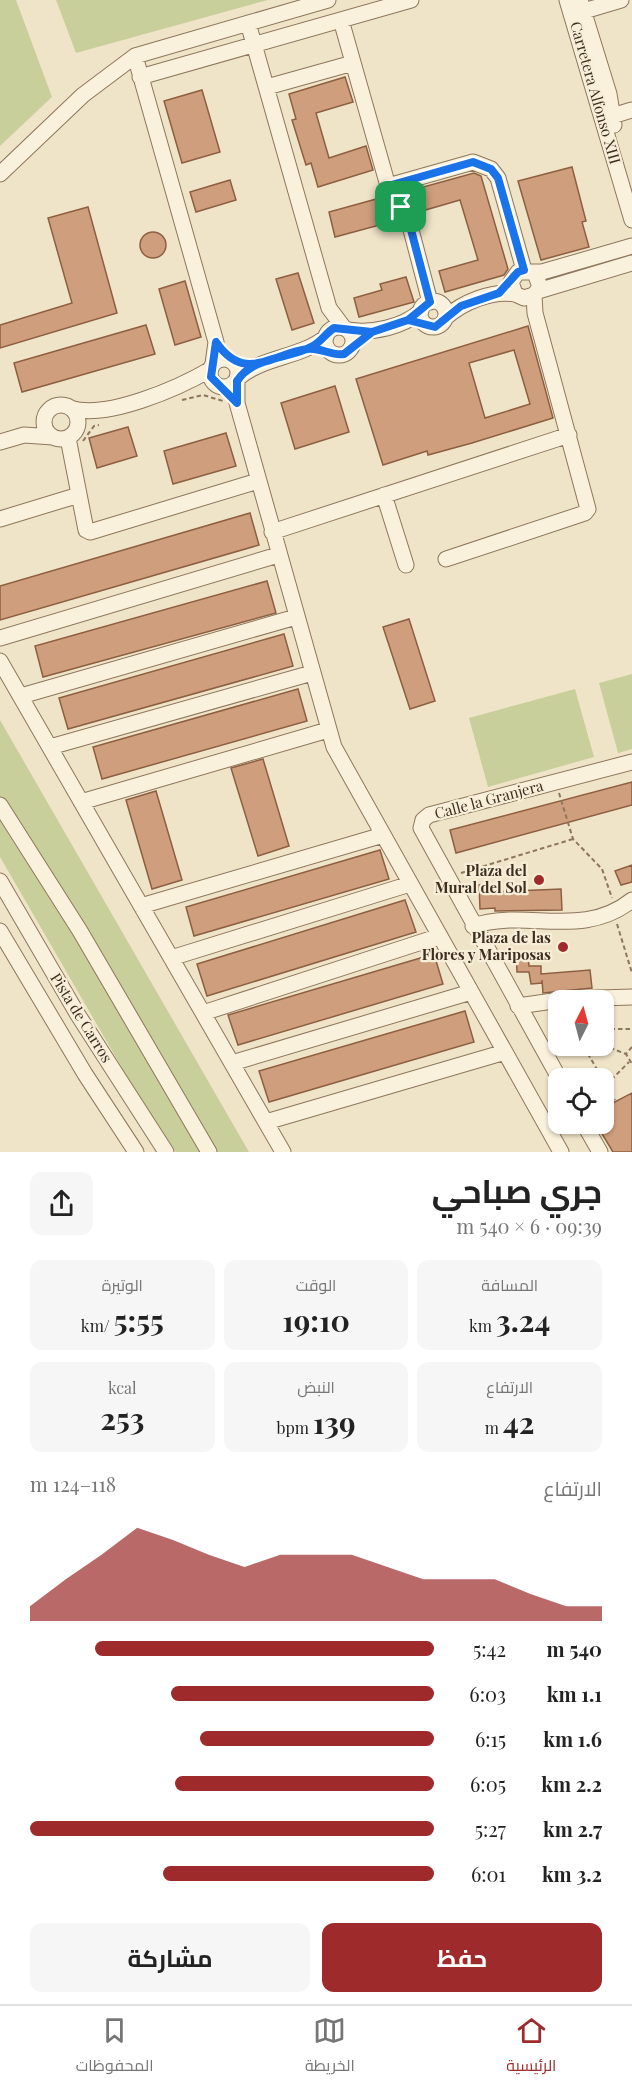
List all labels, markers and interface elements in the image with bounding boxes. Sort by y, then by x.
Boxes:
street label: Carretera Alfonso XIII [566,19,626,166]
pin [375,181,426,232]
icon: arrive [384,190,417,223]
street label: Calle la Granjera [432,775,546,823]
place label: Plaza del Mural del Sol [435,860,527,897]
marker: Plaza del Mural del Sol [532,873,546,887]
place label: Plaza de las Flores y Mariposas [422,927,551,964]
marker: Plaza de las Flores y Mariposas [556,940,570,954]
street label: Pista de Carros [46,969,117,1066]
north arrow [548,990,614,1056]
map controls [548,990,614,1134]
button: locate [548,1068,614,1134]
text: جري صباحي [432,1167,602,1211]
button: share [30,1172,93,1235]
text: 09:39 · 6 × 540 m [457,1212,602,1239]
text: الوتيرة [102,1274,143,1295]
text: الوقت [296,1274,336,1295]
text: المسافة [481,1274,538,1295]
text: 5:55 [114,1300,164,1340]
text: 19:10 [282,1300,350,1340]
text: 3.24 [496,1300,550,1340]
text: /km [81,1315,114,1336]
text: km [469,1315,496,1336]
text: النبض [297,1376,335,1397]
text: الارتفاع [486,1376,533,1397]
text: kcal [108,1377,137,1398]
text: 253 [100,1398,144,1438]
text: 139 [313,1402,356,1442]
text: 42 [503,1402,535,1442]
text: bpm [276,1417,313,1438]
text: m [485,1417,503,1438]
text: 118–124 m [30,1470,116,1497]
text: الارتفاع [543,1474,602,1501]
text: 5:42 [473,1635,506,1662]
text: 540 m [547,1635,602,1662]
text: 6:03 [469,1680,506,1707]
text: 1.1 km [547,1680,602,1707]
text: 6:15 [475,1725,506,1752]
text: 1.6 km [543,1725,602,1752]
text: 6:05 [470,1770,506,1797]
text: 2.2 km [541,1770,602,1797]
text: 5:27 [475,1815,506,1842]
text: 2.7 km [543,1815,602,1842]
text: 6:01 [471,1860,506,1887]
text: 3.2 km [542,1860,602,1887]
button: مشاركة [30,1923,310,1992]
button: حفظ [322,1923,602,1992]
tab: المحفوظات [76,2014,154,2080]
tab: الخريطة [305,2014,355,2080]
tab: الرئيسية [506,2014,556,2080]

